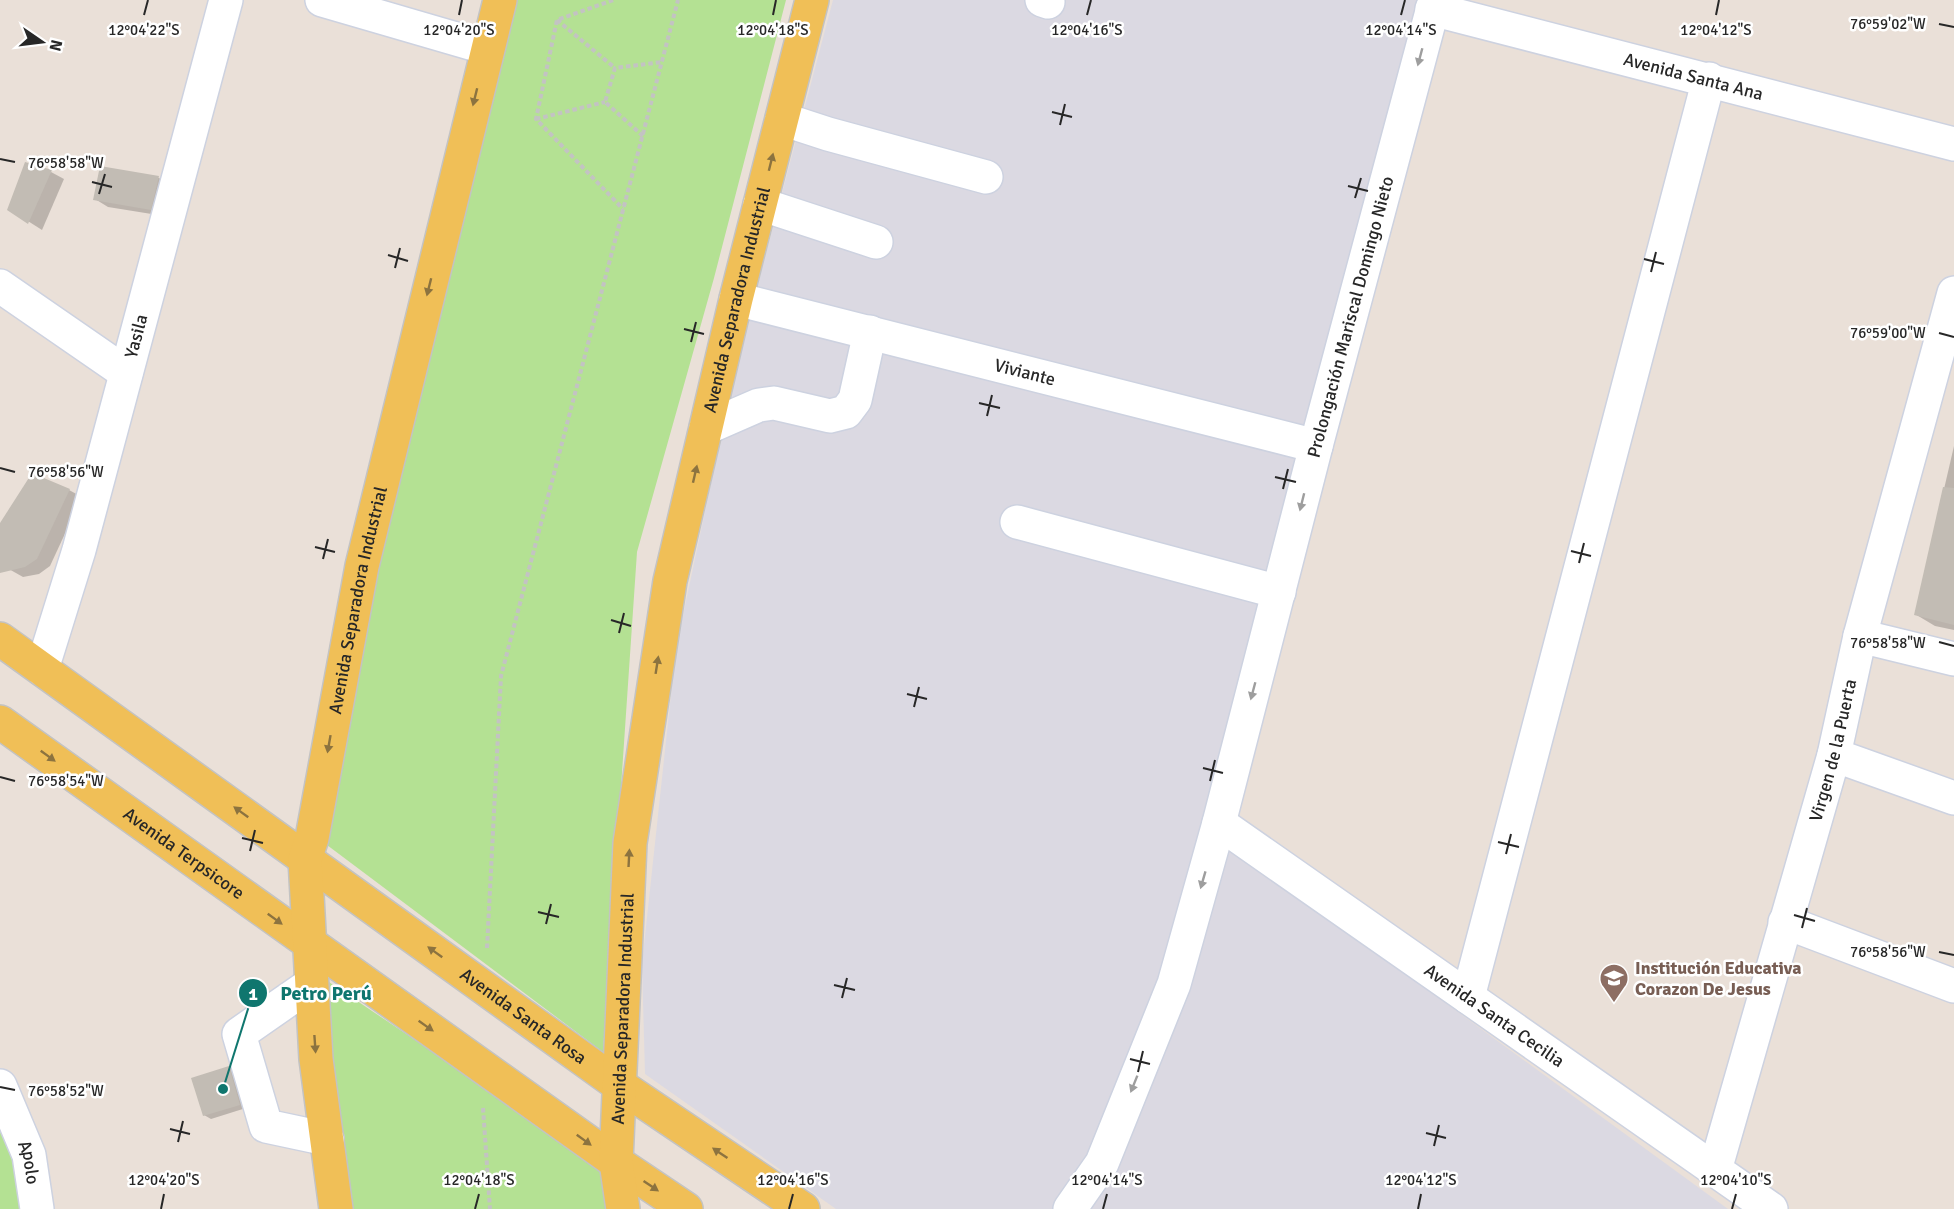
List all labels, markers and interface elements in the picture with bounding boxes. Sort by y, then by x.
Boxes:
north arrow [12,12,72,72]
text: 76°59'02"W [1850,15,1926,33]
text: 12°04'22"S [108,21,180,39]
text: 12°04'20"S [423,21,495,39]
text: 12°04'18"S [737,21,809,39]
text: 12°04'16"S [1051,21,1123,39]
text: 12°04'14"S [1365,21,1437,39]
text: 12°04'12"S [1680,21,1752,39]
text: N [45,38,67,53]
one-way arrow [1414,47,1424,66]
street label: Avenida Santa Ana [1621,48,1766,105]
one-way arrow [470,88,480,107]
one-way arrow [767,153,776,171]
text: 76°58'58"W [28,154,104,172]
street label: Prolongación Mariscal Domingo Nieto [1302,174,1398,460]
street label: Avenida Separadora Industrial [699,184,775,415]
one-way arrow [424,278,434,296]
street label: Yasila [120,312,153,361]
text: 76°59'00"W [1850,324,1926,342]
street label: Viviante [992,354,1058,390]
text: 76°58'56"W [28,463,104,481]
one-way arrow [691,465,701,484]
street label: Avenida Separadora Industrial [324,484,392,716]
one-way arrow [1296,493,1306,511]
text: 76°58'58"W [1850,634,1926,652]
one-way arrow [653,656,662,675]
street label: Virgen de la Puerta [1804,677,1861,824]
one-way arrow [1247,682,1257,700]
one-way arrow [325,735,334,754]
one-way arrow [40,750,55,762]
text: 76°58'54"W [28,772,104,790]
street label: Avenida Terpsicore [119,803,249,904]
one-way arrow [233,807,248,819]
one-way arrow [625,849,634,868]
one-way arrow [1198,871,1207,889]
street label: Avenida Separadora Industrial [607,892,639,1125]
one-way arrow [267,912,282,924]
text: 76°58'56"W [1850,943,1926,961]
one-way arrow [428,946,444,958]
place label: Institución Educativa Corazon De Jesus [1635,957,1802,1000]
street label: Avenida Santa Cecilia [1420,959,1569,1072]
school or university icon: Institución Educativa Corazon De Jesus [1598,962,1630,1004]
street label: Avenida Santa Rosa [456,963,591,1069]
callout: Petro Perú [238,974,384,1012]
text: Petro Perú [280,981,372,1006]
text: 1 [248,983,258,1005]
one-way arrow [417,1020,433,1032]
one-way arrow [310,1034,320,1053]
one-way arrow [1129,1075,1138,1093]
text: 76°58'52"W [28,1082,104,1100]
one-way arrow [577,1133,592,1145]
street label: Apolo [13,1137,44,1186]
one-way arrow [712,1148,728,1159]
text: 12°04'20"S [128,1171,200,1189]
text: 12°04'18"S [443,1171,515,1189]
text: 12°04'16"S [757,1171,829,1189]
text: 12°04'14"S [1071,1171,1143,1189]
text: 12°04'12"S [1385,1171,1457,1189]
text: 12°04'10"S [1700,1171,1772,1189]
one-way arrow [643,1180,659,1191]

